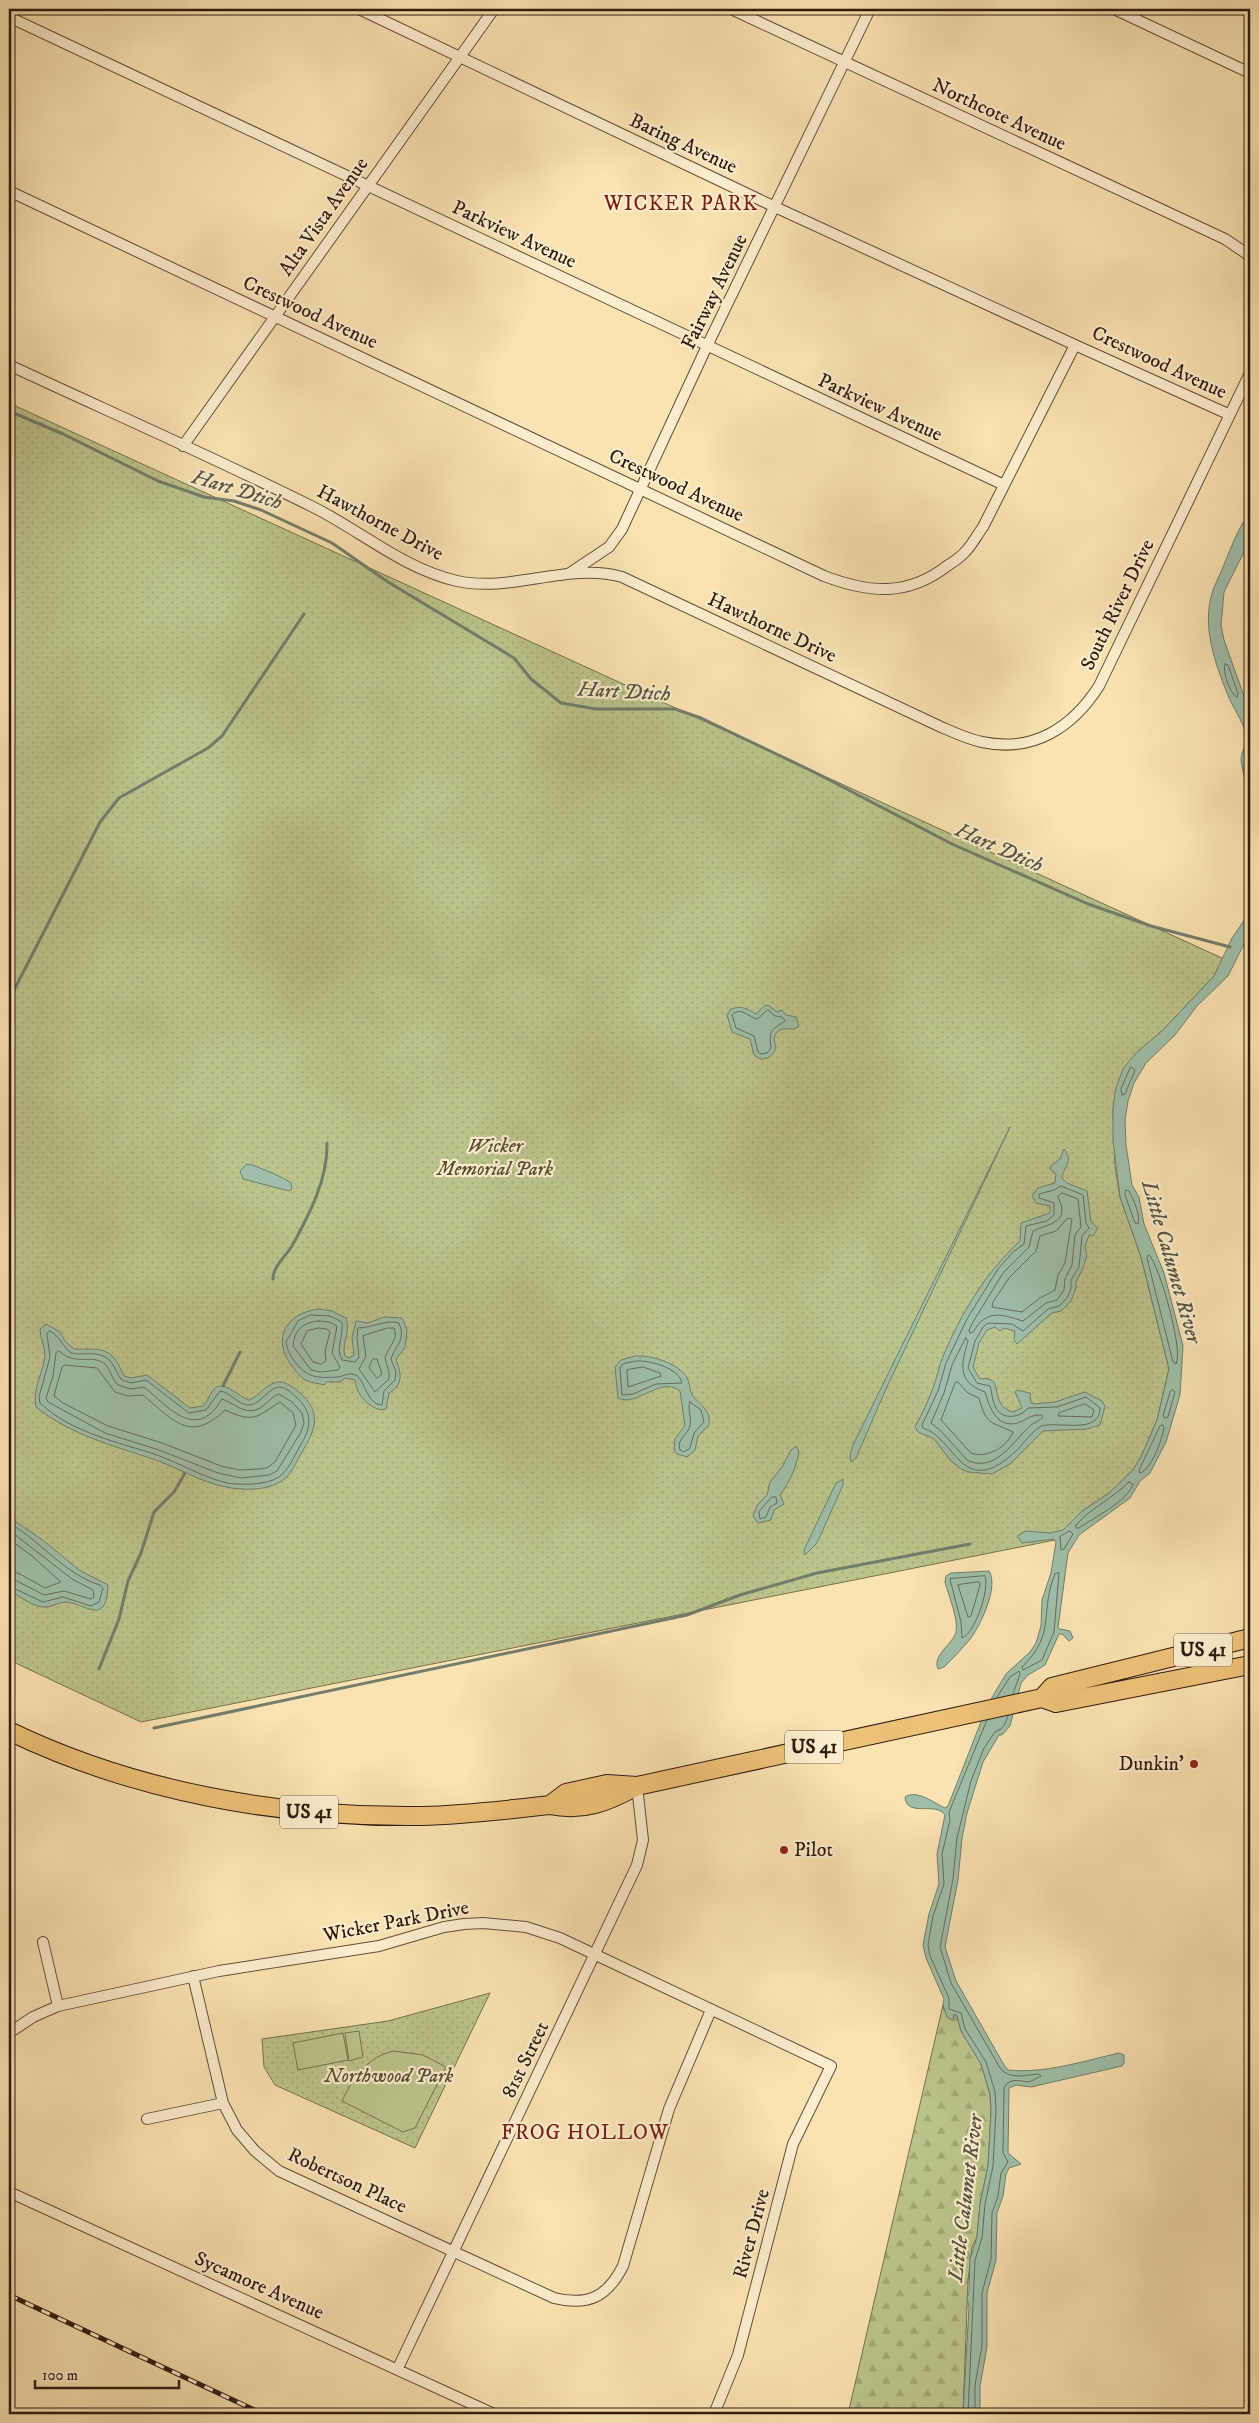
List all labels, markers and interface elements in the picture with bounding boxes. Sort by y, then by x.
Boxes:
street label: Northcote Avenue [928,73,1070,157]
street label: Baring Avenue [625,108,741,180]
street label: Alta Vista Avenue [274,153,374,281]
district label: WICKER PARK [603,191,758,217]
street label: Parkview Avenue [448,195,580,275]
street label: Fairway Avenue [676,230,754,354]
street label: Crestwood Avenue [238,271,382,355]
street label: Crestwood Avenue [1087,321,1231,405]
street label: Parkview Avenue [814,368,946,448]
street label: Crestwood Avenue [604,444,748,528]
water label: Hart Dtich [188,464,285,516]
street label: Hawthorne Drive [313,479,447,567]
street label: South River Drive [1075,535,1161,675]
street label: Hawthorne Drive [704,587,840,669]
water label: Hart Dtich [576,677,671,707]
water label: Hart Dtich [950,817,1047,879]
park label: Wicker Memorial Park [435,1134,554,1182]
water label: Little Calumet River [1135,1177,1207,1348]
road number: US 41 [1174,1634,1232,1666]
road number: US 41 [785,1730,843,1764]
place label: Dunkin' [1119,1752,1184,1777]
marker: Dunkin' [1188,1758,1200,1770]
road number: US 41 [280,1795,338,1828]
place label: Pilot [794,1838,833,1863]
marker: Pilot [778,1844,790,1856]
street label: Wicker Park Drive [320,1896,471,1949]
street label: 81st Street [497,2018,555,2102]
park label: Northwood Park [324,2064,454,2089]
water label: Little Calumet River [943,2111,989,2284]
district label: FROG HOLLOW [501,2120,669,2146]
street label: Robertson Place [283,2143,411,2219]
street label: River Drive [728,2186,776,2282]
street label: Sycamore Avenue [190,2246,328,2326]
scale bar [35,2358,179,2390]
text: 100 m [42,2366,78,2385]

